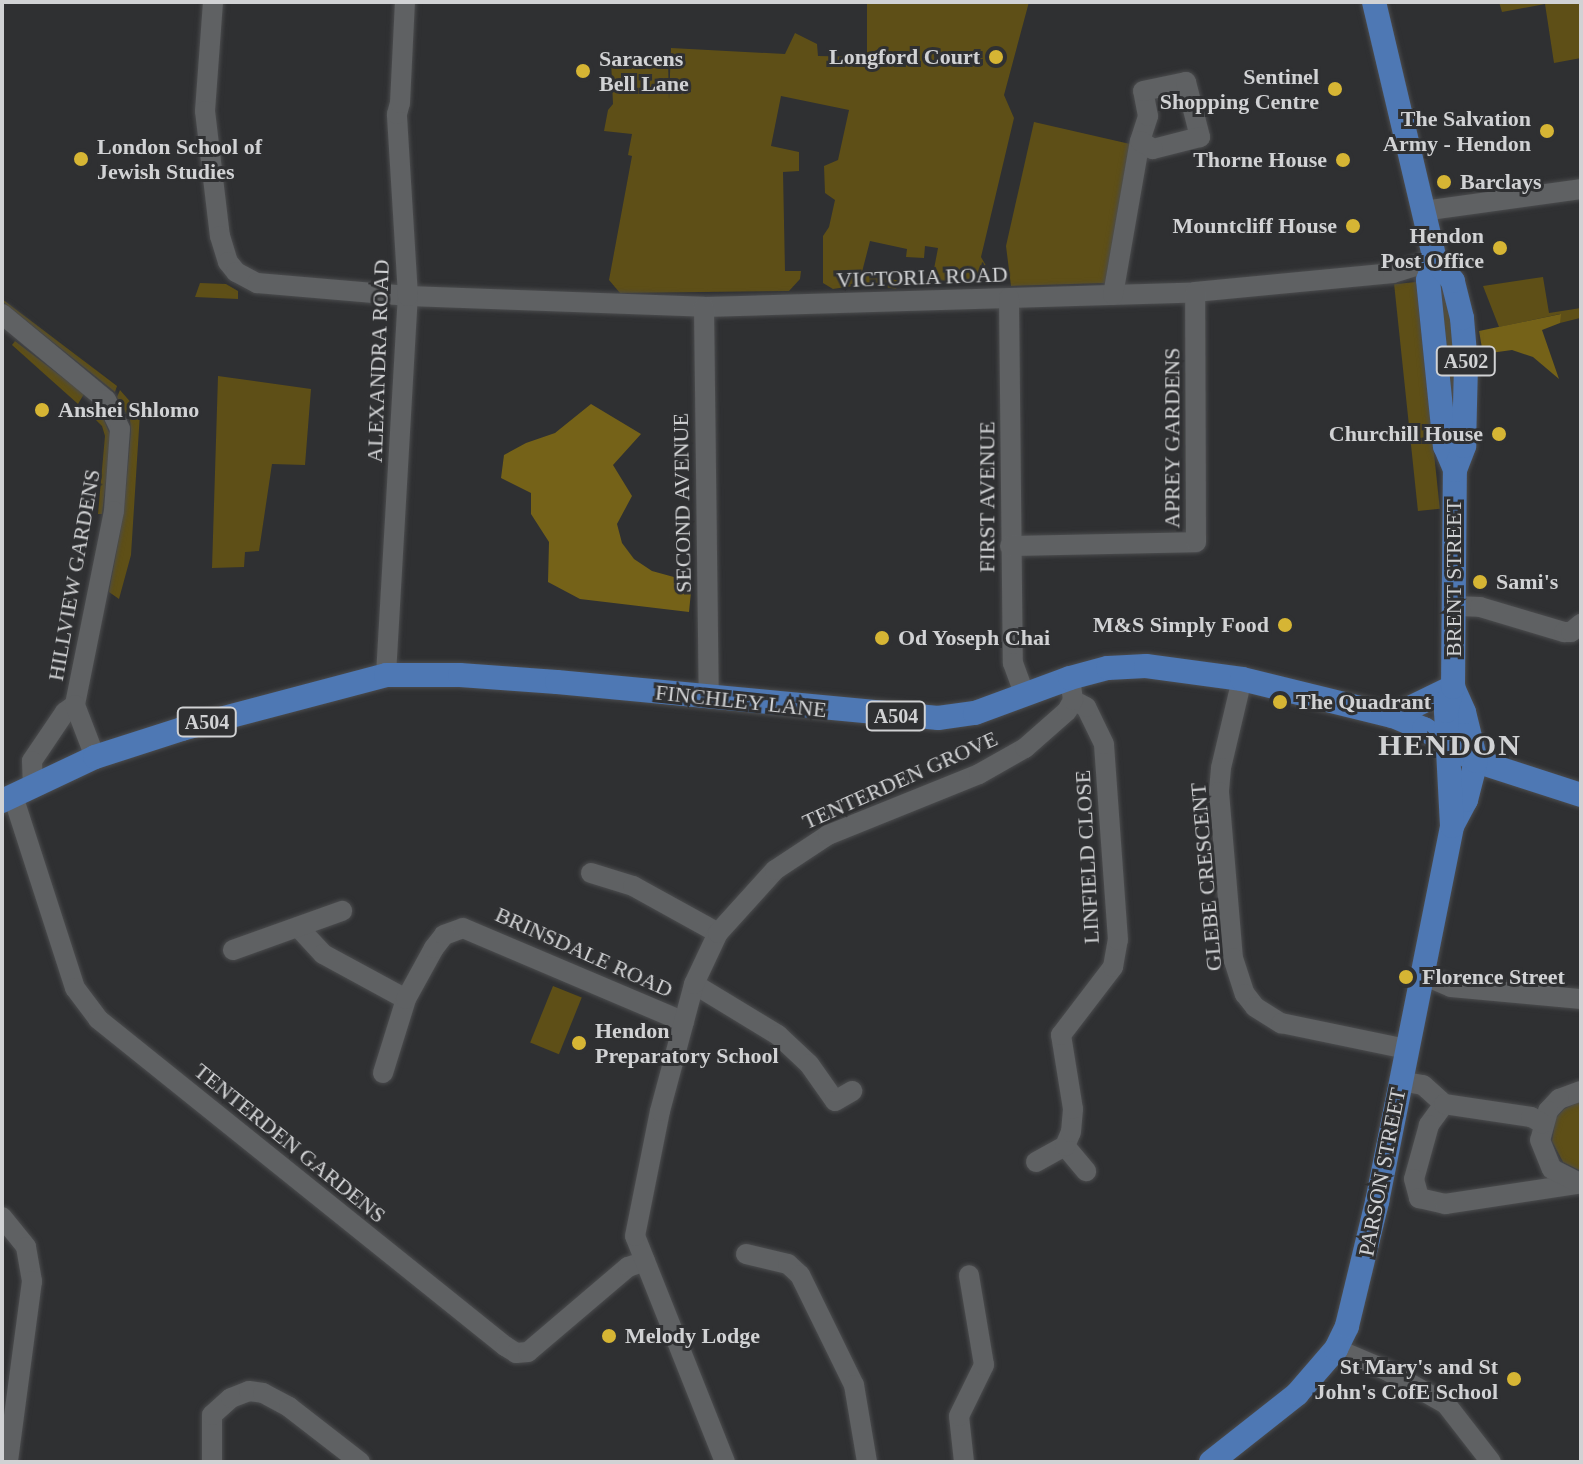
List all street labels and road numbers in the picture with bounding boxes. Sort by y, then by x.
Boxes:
street label: ALEXANDRA ROAD [361,258,395,464]
street label: VICTORIA ROAD [835,261,1009,293]
road number: A502 [1434,345,1498,377]
street label: APREY GARDENS [1159,347,1185,529]
street label: SECOND AVENUE [667,412,697,594]
street label: FIRST AVENUE [974,420,1000,574]
street label: HILLVIEW GARDENS [42,467,106,683]
street label: BRENT STREET [1441,499,1467,657]
street label: FINCHLEY LANE [654,679,828,723]
road number: A504 [864,700,928,732]
road number: A504 [175,706,239,738]
street label: TENTERDEN GROVE [798,725,1002,835]
street label: LINFIELD CLOSE [1069,769,1105,945]
street label: GLEBE CRESCENT [1185,782,1227,972]
street label: BRINSDALE ROAD [491,901,677,1003]
street label: TENTERDEN GARDENS [189,1058,391,1228]
street label: PARSON STREET [1353,1086,1411,1258]

